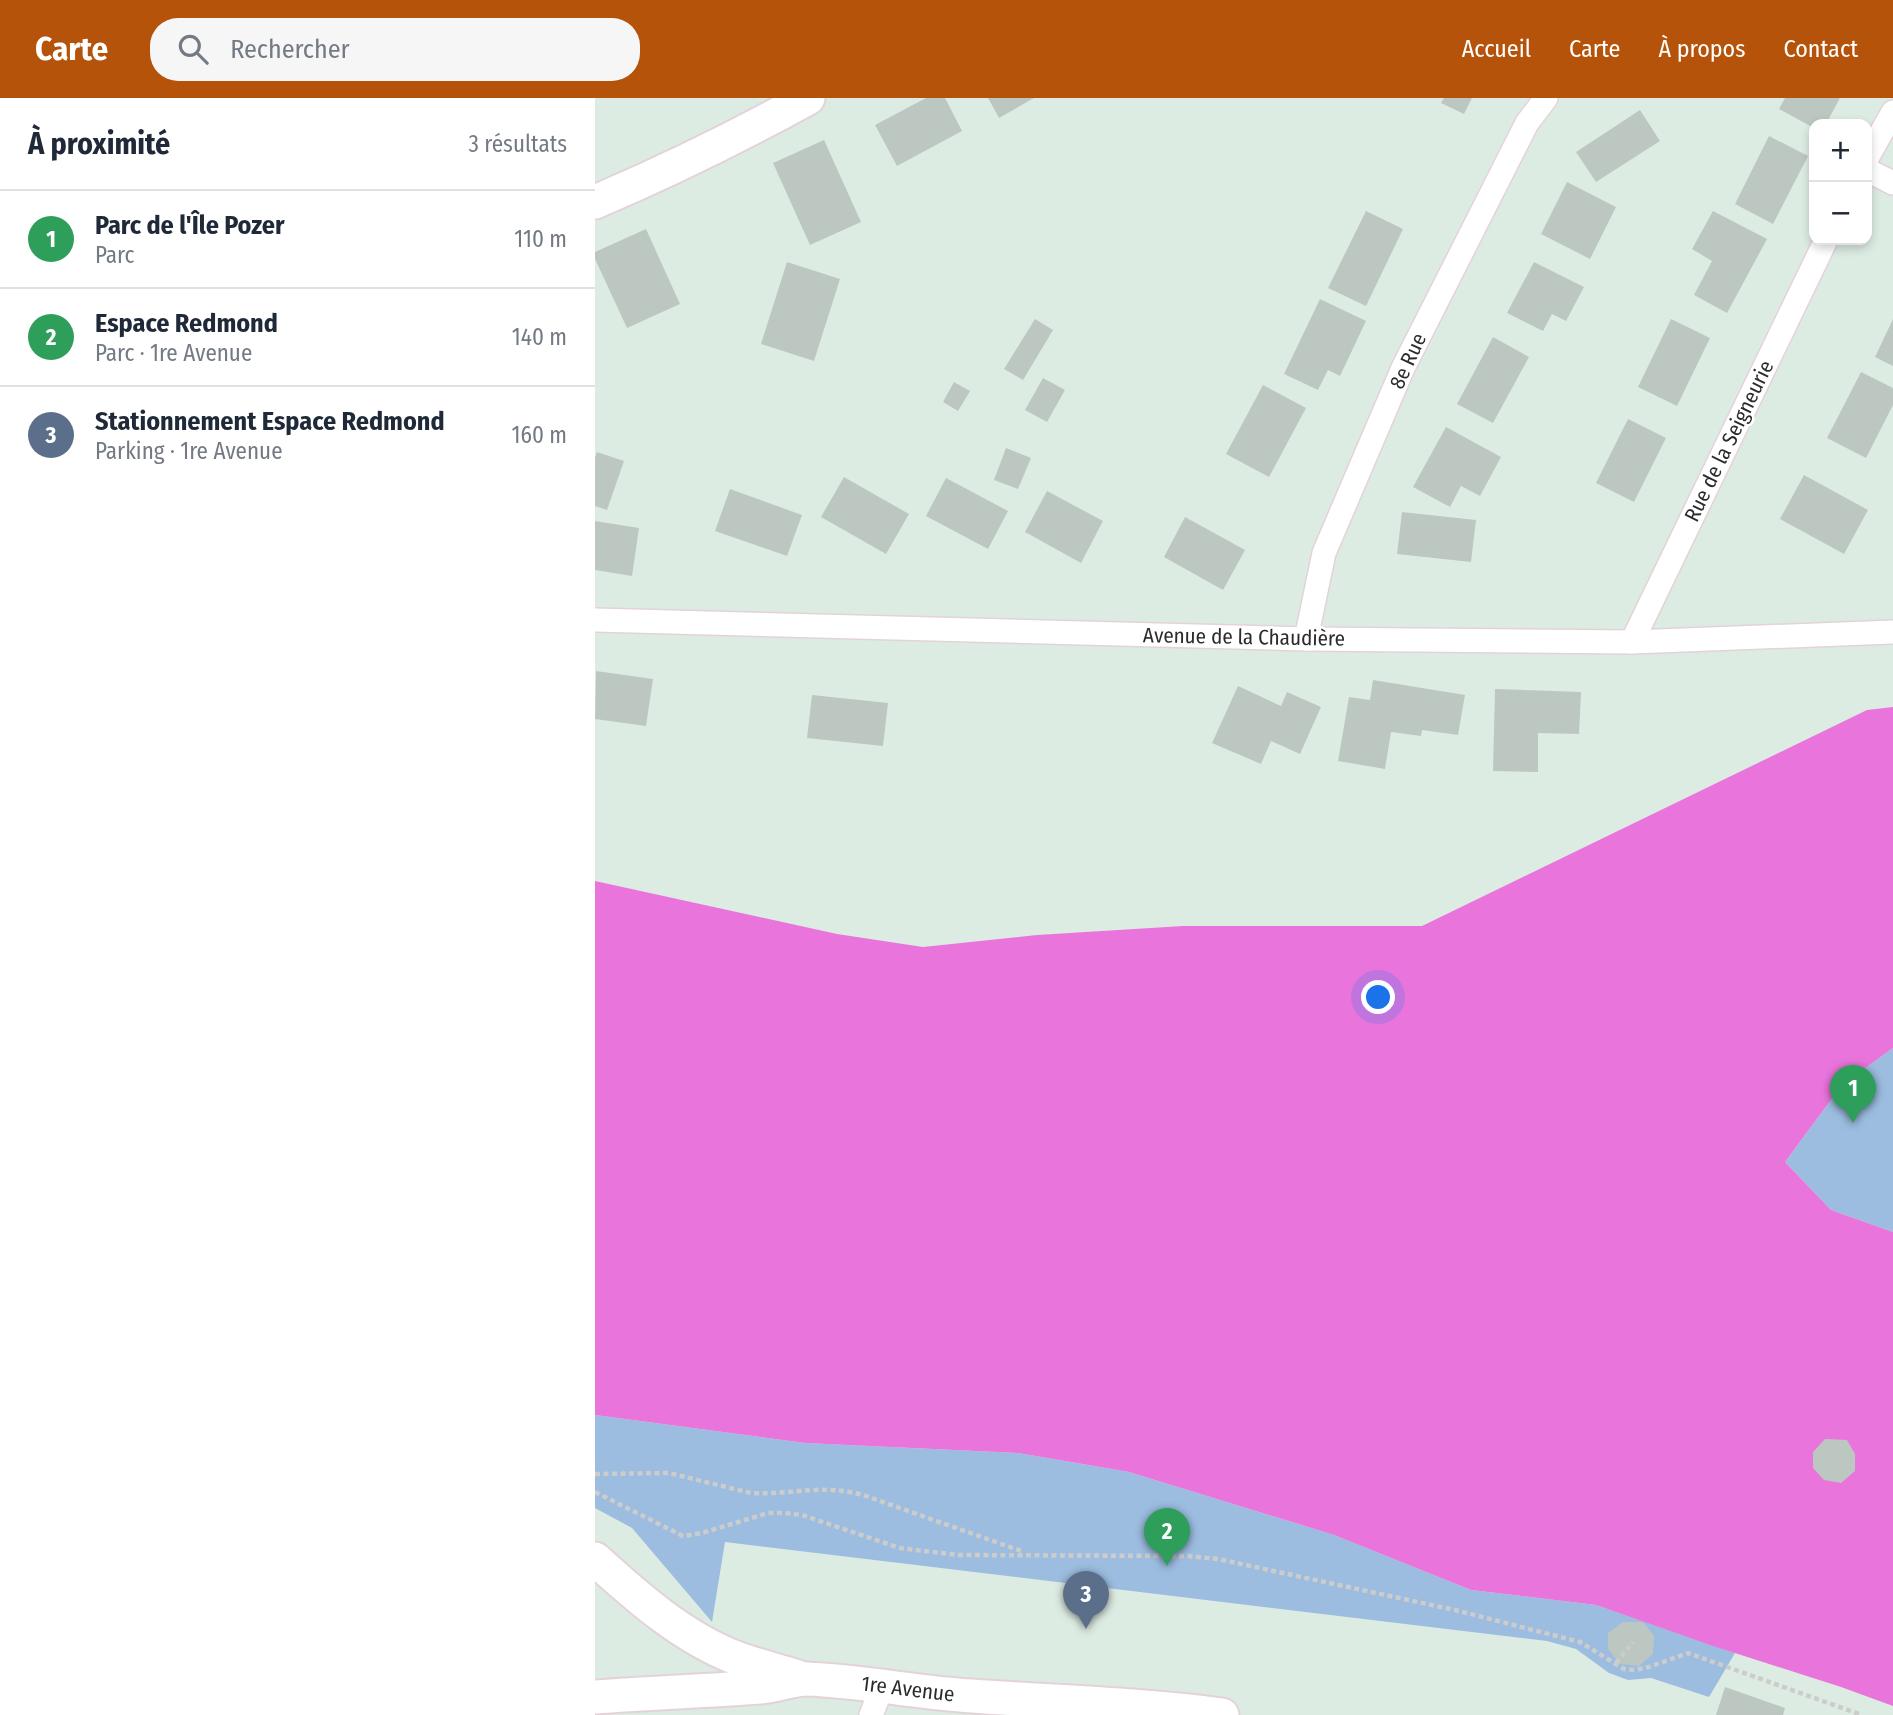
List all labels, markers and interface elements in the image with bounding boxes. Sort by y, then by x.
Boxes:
search box [150,18,640,81]
text: Carte [35,29,108,69]
icon: search [174,30,212,68]
text: Rechercher [230,34,350,65]
text: Accueil [1462,35,1531,63]
text: Carte [1569,35,1620,63]
text: À propos [1658,35,1745,63]
text: Contact [1783,35,1858,63]
map controls [1809,119,1872,245]
button: + [1809,119,1872,182]
text: À proximité [28,126,170,162]
text: 3 résultats [469,130,567,158]
button: − [1809,182,1872,245]
text: Parc de l'Île Pozer [95,210,285,241]
text: 1 [46,225,56,253]
text: 110 m [514,225,567,253]
text: Parc [95,241,134,269]
text: Espace Redmond [95,308,278,339]
text: 2 [46,323,56,351]
text: 140 m [512,323,567,351]
street label: 8e Rue [1384,329,1432,393]
text: Parc · 1re Avenue [95,339,252,367]
street label: Rue de la Seigneurie [1679,356,1779,526]
text: Stationnement Espace Redmond [95,406,445,437]
text: 3 [46,421,56,449]
text: 160 m [512,421,567,449]
text: Parking · 1re Avenue [95,437,283,465]
street label: Avenue de la Chaudière [1143,622,1345,652]
your location [1361,980,1395,1014]
pin: 1 [1830,1065,1876,1123]
pin: 2 [1144,1508,1190,1566]
pin: 3 [1063,1571,1109,1629]
street label: 1re Avenue [860,1670,956,1708]

